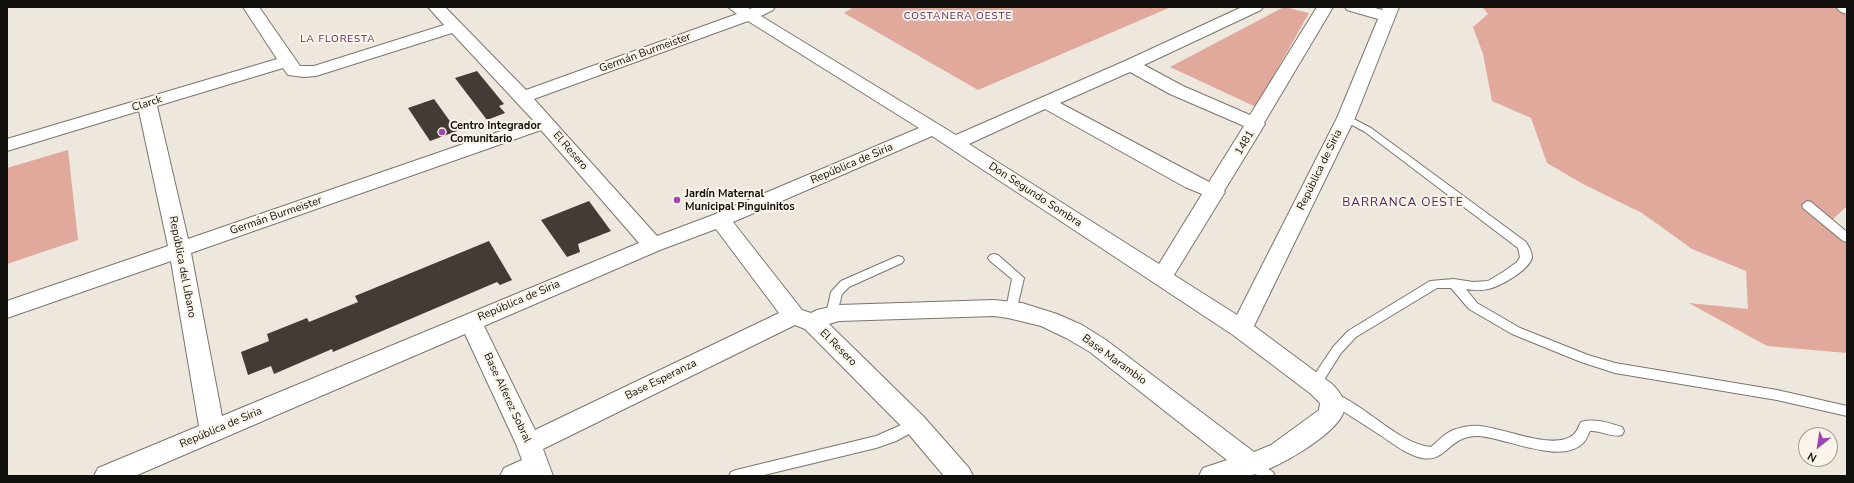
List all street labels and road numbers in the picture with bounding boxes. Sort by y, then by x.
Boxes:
street label: Germán Burmeister [598,30,692,76]
street label: Clarck [130,93,164,115]
street label: República de Siria [1295,127,1345,213]
street label: 1481 [1233,128,1257,158]
street label: El Resero [550,129,590,173]
street label: República de Siria [809,141,895,187]
street label: Don Segundo Sombra [986,160,1084,230]
street label: Germán Burmeister [228,194,324,238]
street label: República del Líbano [166,215,198,319]
street label: República de Siria [476,278,562,324]
street label: El Resero [817,327,859,369]
street label: Base Marambio [1079,332,1149,388]
street label: Base Alferez Sobral [480,351,534,445]
street label: Base Esperanza [623,357,699,403]
street label: República de Siria [178,405,264,451]

